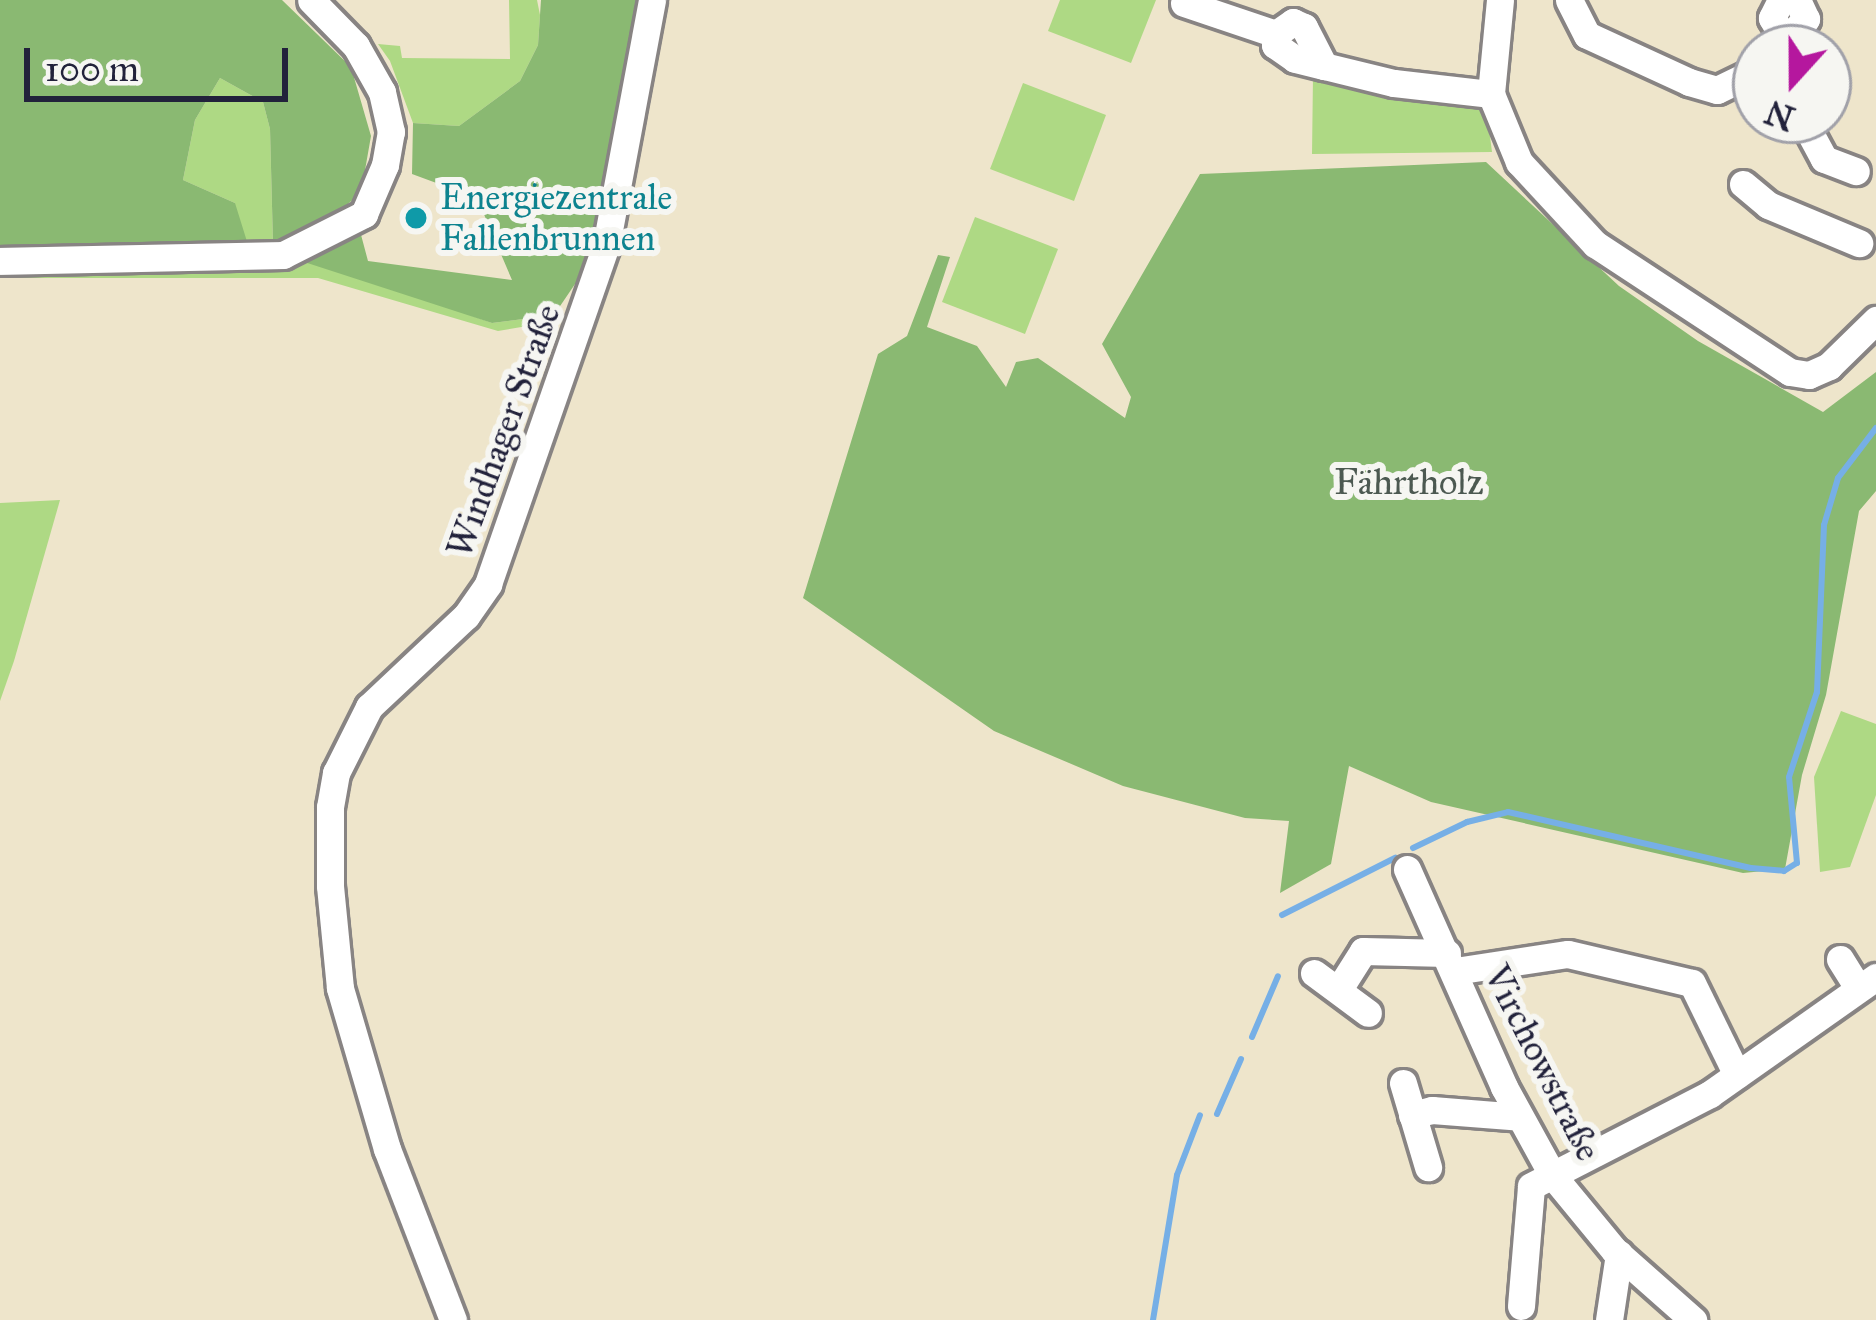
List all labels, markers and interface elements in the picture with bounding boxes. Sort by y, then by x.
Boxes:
scale bar [30,24,294,98]
north arrow [1732,24,1852,144]
text: 100 m [45,47,139,91]
text: N [1760,91,1800,138]
place label: Energiezentrale Fallenbrunnen [440,175,672,260]
marker: Energiezentrale Fallenbrunnen [403,205,429,231]
street label: Windhager Straße [438,299,570,563]
park label: Fährtholz [1334,461,1484,505]
street label: Virchowstraße [1474,958,1610,1168]

